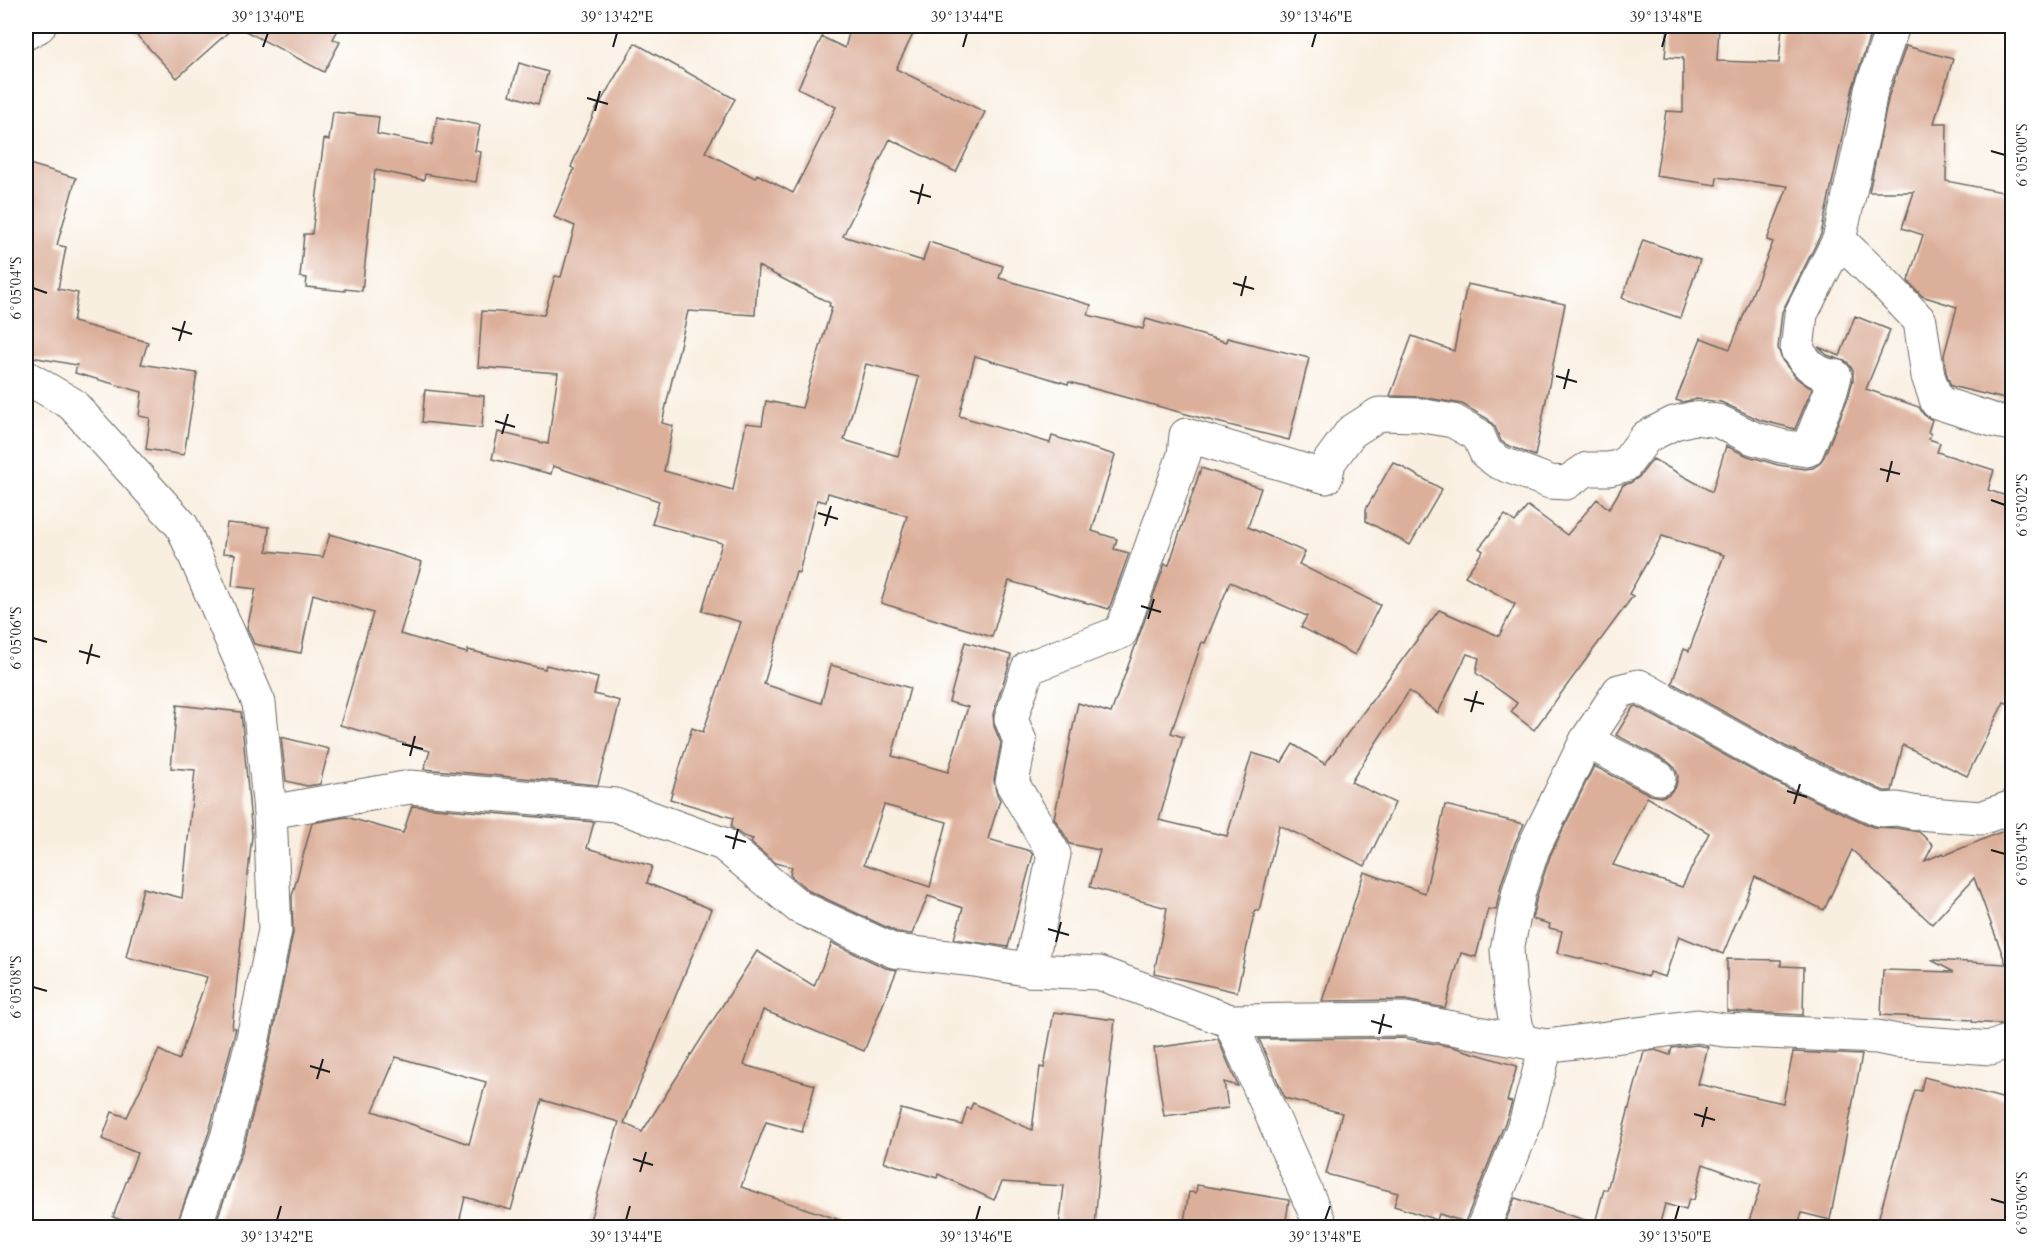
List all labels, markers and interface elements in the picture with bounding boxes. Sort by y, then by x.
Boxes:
text: 39°13'40"E [232,7,304,27]
text: 39°13'42"E [581,7,653,27]
text: 39°13'44"E [931,7,1003,27]
text: 39°13'46"E [1280,7,1352,27]
text: 39°13'48"E [1630,7,1702,27]
text: 6°05'00"S [2012,123,2032,187]
text: 6°05'04"S [6,256,26,320]
text: 6°05'02"S [2012,473,2032,537]
text: 6°05'06"S [6,606,26,670]
text: 6°05'04"S [2012,822,2032,886]
text: 6°05'08"S [6,955,26,1019]
text: 6°05'06"S [2012,1171,2032,1235]
text: 39°13'42"E [241,1227,313,1247]
text: 39°13'44"E [590,1227,662,1247]
text: 39°13'46"E [940,1227,1012,1247]
text: 39°13'48"E [1289,1227,1361,1247]
text: 39°13'50"E [1639,1227,1711,1247]

